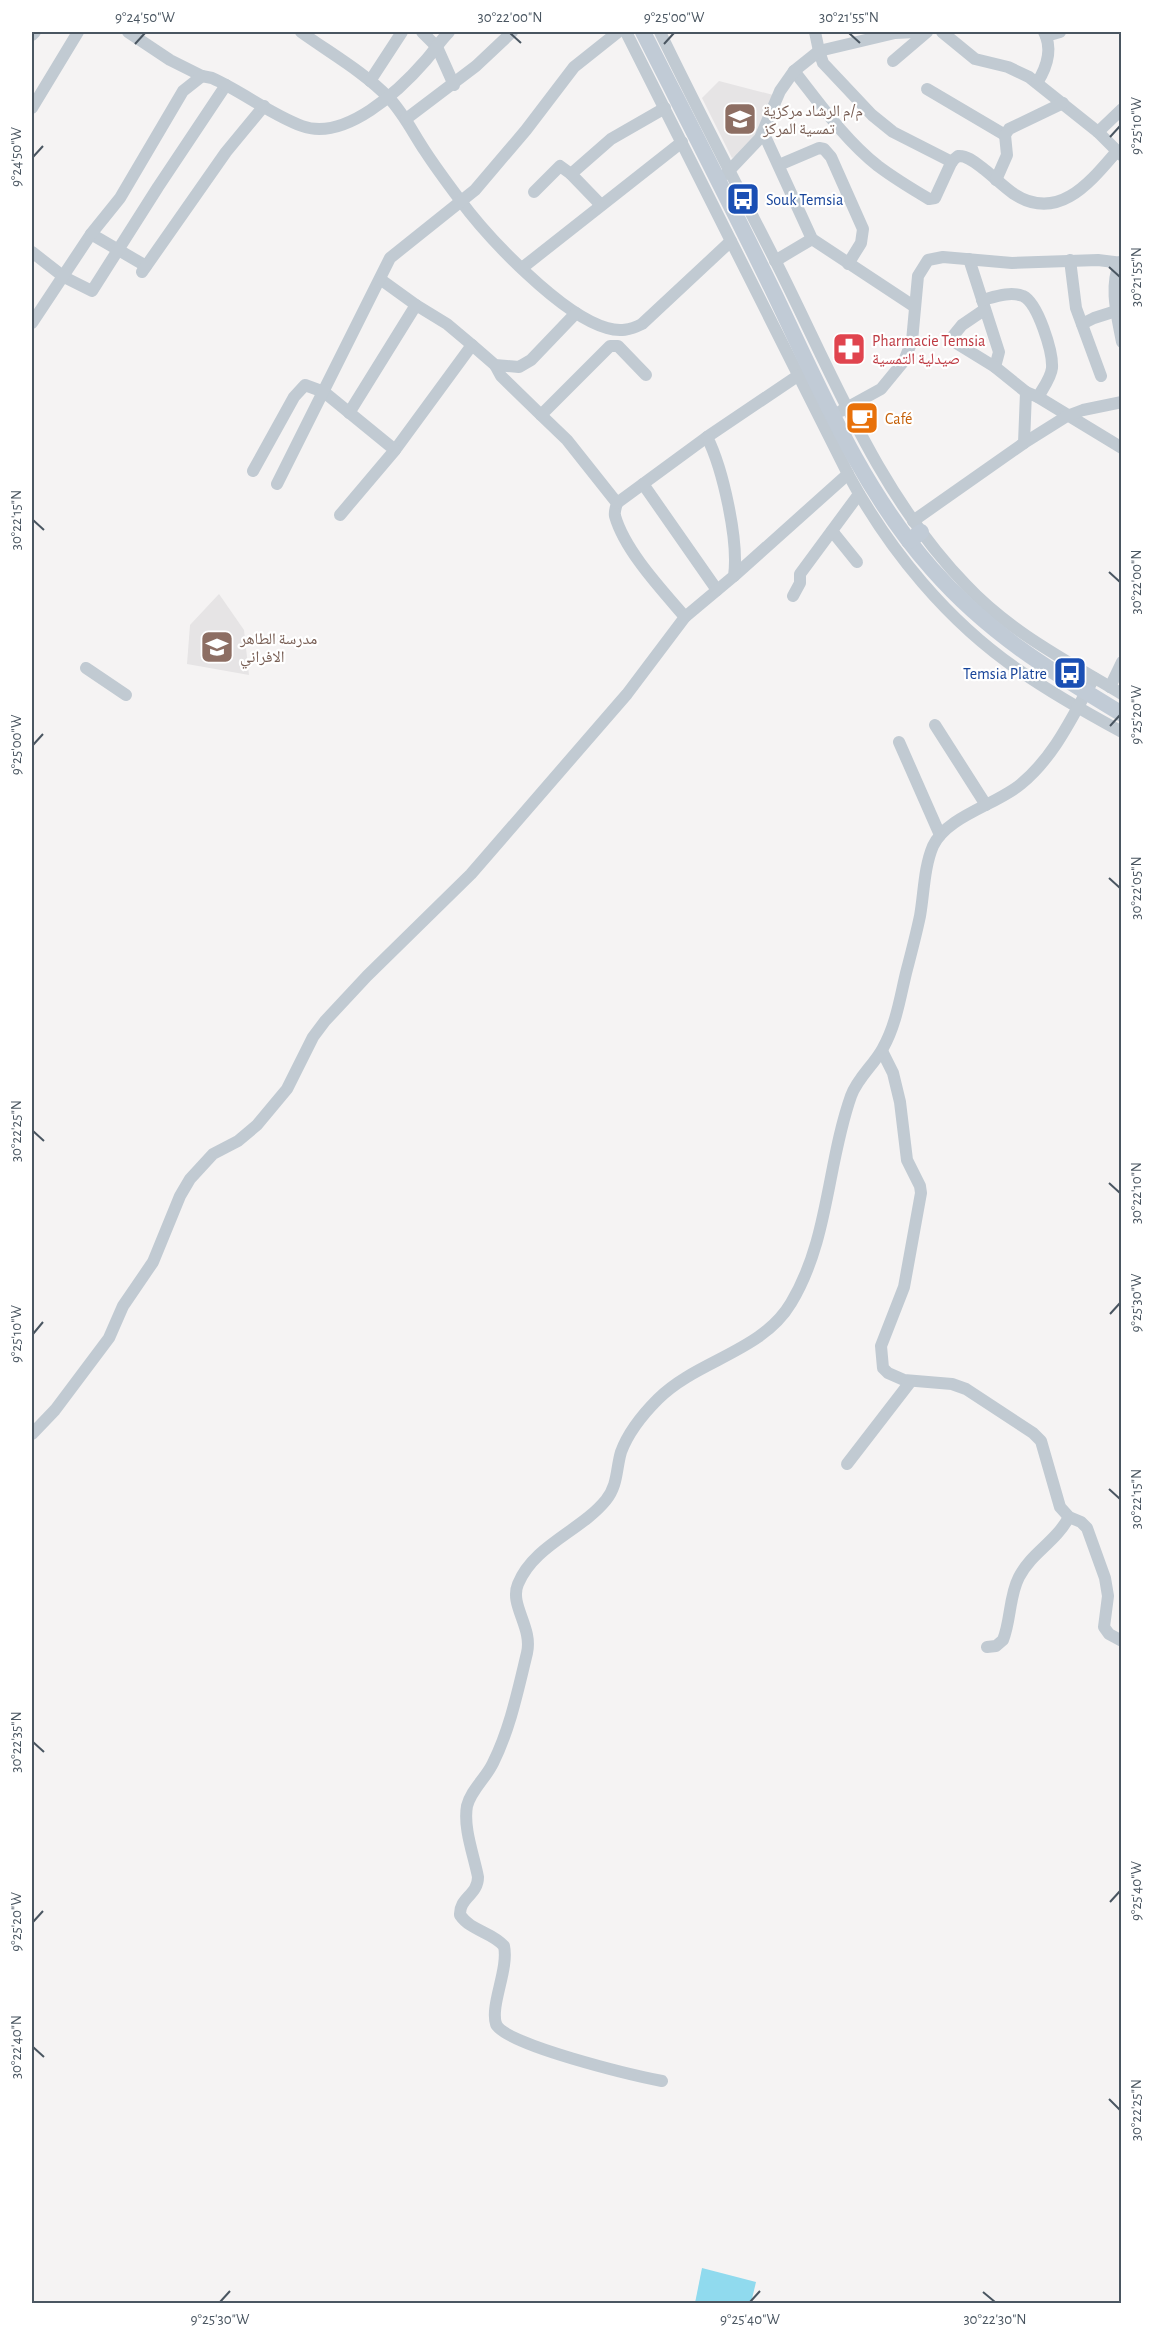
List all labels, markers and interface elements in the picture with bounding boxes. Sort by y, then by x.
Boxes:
text: 9°24'50"W [115,10,176,25]
text: 30°22'00"N [478,10,542,25]
text: 9°25'00"W [644,10,705,25]
text: 30°21'55"N [819,10,879,25]
text: 9°25'10"W [1129,96,1144,155]
school or university icon: م/م الرشاد مركزية تمسية المركز [722,101,758,137]
place label: م/م الرشاد مركزية تمسية المركز [762,103,863,138]
text: 9°24'50"W [9,126,24,187]
bus stop icon: Souk Temsia [725,181,761,217]
place label: Souk Temsia [766,192,843,208]
text: 30°21'55"N [1129,247,1144,307]
pharmacy icon: Pharmacie Temsia صيدلية التمسية [831,331,867,367]
place label: Pharmacie Temsia صيدلية التمسية [872,333,985,367]
cafe icon: Café [844,400,880,436]
place label: Café [885,411,913,427]
text: 30°22'15"N [9,490,24,550]
text: 30°22'00"N [1129,550,1144,614]
school or university icon: مدرسة الطاهر الافراني [199,629,235,665]
place label: مدرسة الطاهر الافراني [239,631,317,669]
bus stop icon: Temsia Platre [1052,655,1088,691]
place label: Temsia Platre [963,666,1047,682]
text: 9°25'20"W [1129,685,1144,745]
text: 9°25'00"W [9,714,24,775]
text: 30°22'05"N [1129,856,1144,920]
text: 30°22'25"N [9,1100,24,1162]
text: 30°22'10"N [1129,1162,1144,1224]
text: 9°25'30"W [1129,1273,1144,1332]
text: 9°25'10"W [9,1304,24,1363]
text: 30°22'15"N [1129,1469,1144,1529]
text: 30°22'35"N [9,1711,24,1773]
text: 9°25'40"W [1129,1860,1144,1921]
text: 9°25'20"W [9,1892,24,1952]
text: 30°22'40"N [9,2015,24,2079]
text: 30°22'25"N [1129,2079,1144,2141]
text: 9°25'30"W [191,2312,250,2327]
text: 9°25'40"W [720,2312,781,2327]
text: 30°22'30"N [963,2312,1027,2327]

